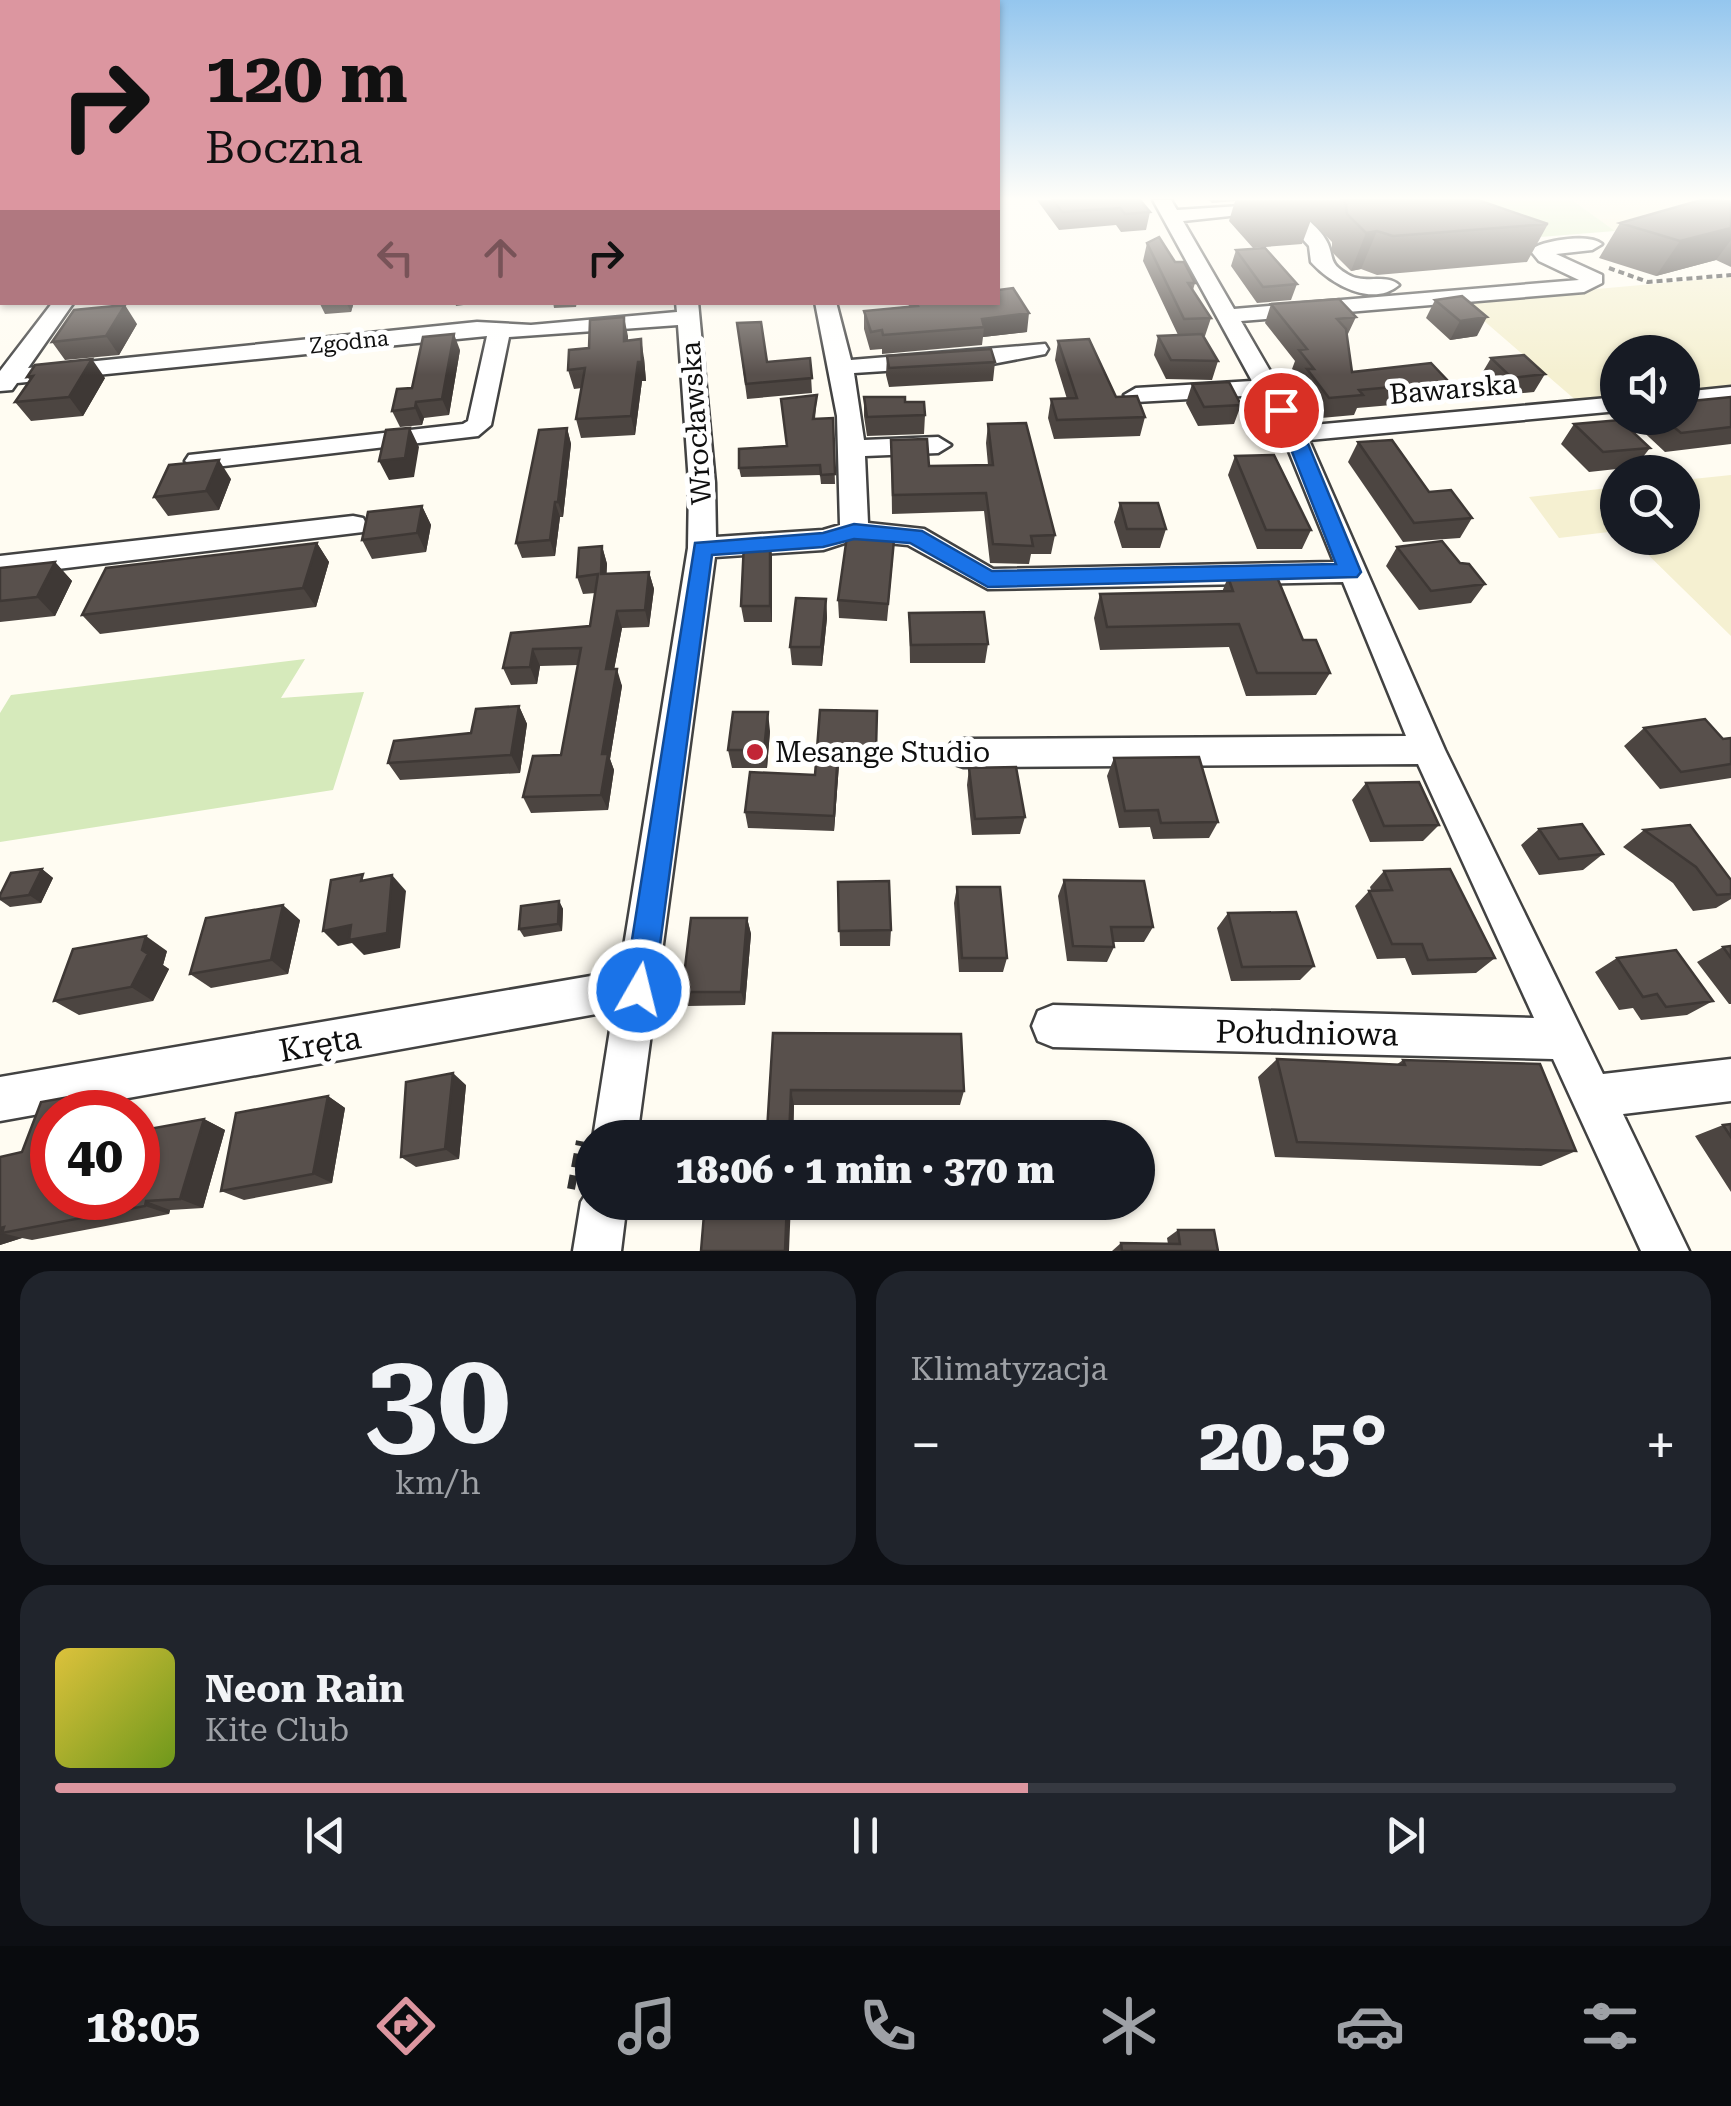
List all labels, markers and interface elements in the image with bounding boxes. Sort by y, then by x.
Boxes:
text: 120 m [205,37,408,119]
icon: right [40,40,170,170]
text: Boczna [205,121,363,174]
icon: left [368,230,423,285]
icon: ahead [473,230,528,285]
icon: right [578,230,633,285]
street label: Zgodna [308,325,390,359]
map controls [1600,335,1700,555]
button: sound [1600,335,1700,435]
street label: Wrocławska [674,340,718,506]
street label: Bawarska [1388,367,1518,411]
pin [1239,368,1324,453]
icon: arrive [1254,383,1309,438]
button: search [1600,455,1700,555]
place label: Mesange Studio [775,736,990,769]
marker: Mesange Studio [744,741,766,763]
position arrow [587,938,691,1042]
street label: Południowa [1215,1012,1399,1054]
street label: Kręta [276,1018,364,1070]
speed limit sign: 40 [30,1090,160,1220]
text: 18:06 · 1 min · 370 m [675,1148,1055,1192]
text: 30 [365,1322,511,1475]
text: Klimatyzacja [911,1350,1108,1388]
text: 20.5° [1199,1400,1388,1488]
text: − [911,1413,941,1477]
text: + [1645,1413,1676,1477]
text: km/h [395,1464,481,1502]
text: Neon Rain [205,1667,404,1711]
text: Kite Club [205,1711,349,1749]
icon: previous [298,1808,353,1863]
icon: pause [838,1808,893,1863]
icon: next [1378,1808,1433,1863]
icon: directions [371,1991,441,2061]
icon: music [612,1991,682,2061]
icon: phone [853,1991,923,2061]
icon: climate [1094,1991,1164,2061]
icon: car [1335,1991,1405,2061]
icon: filters [1575,1991,1645,2061]
text: 18:05 [85,2000,200,2053]

